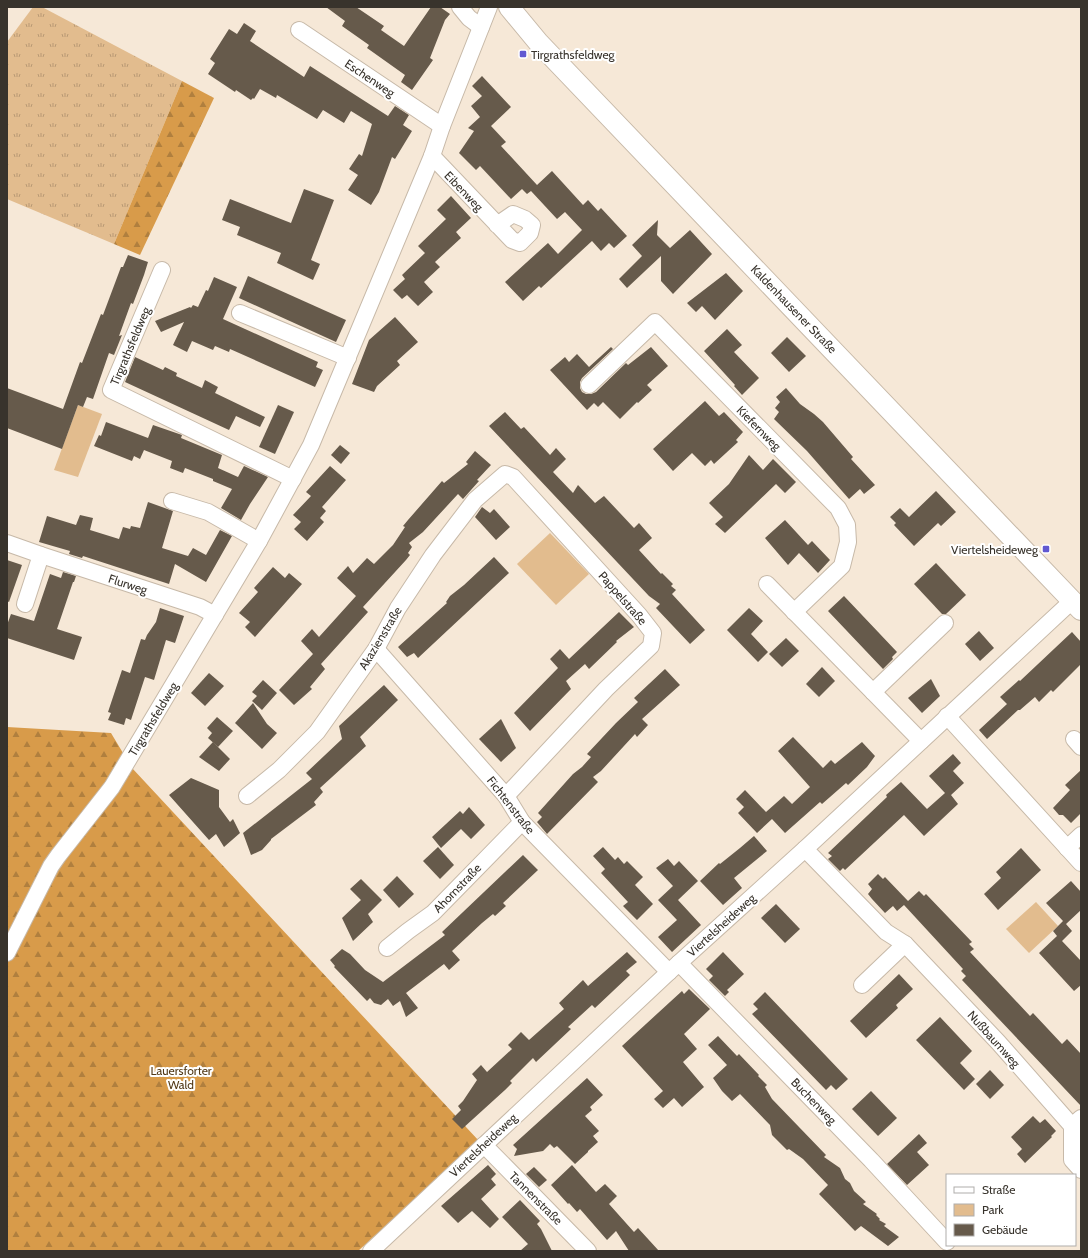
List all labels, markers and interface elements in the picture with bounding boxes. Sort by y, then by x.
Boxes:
place label: Tirgrathsfeldweg [531,47,616,62]
marker: Tirgrathsfeldweg [518,49,528,59]
street label: Eschenweg [342,56,399,101]
street label: Eibenweg [441,168,487,215]
street label: Kaldenhausener Straße [748,262,840,356]
street label: Tirgrathsfeldweg [107,304,154,387]
street label: Kiefernweg [734,403,785,454]
place label: Viertelsheideweg [951,542,1039,557]
marker: Viertelsheideweg [1041,544,1051,554]
street label: Pappelstraße [596,568,650,628]
street label: Flurweg [107,571,150,598]
street label: Akazienstraße [355,604,405,672]
street label: Tirgrathsfeldweg [125,678,181,759]
street label: Fichtenstraße [484,773,538,837]
street label: Ahornstraße [430,860,484,916]
street label: Viertelsheideweg [684,890,759,960]
street label: Nußbaumweg [965,1007,1024,1071]
park label: Lauersforter Wald [150,1063,212,1092]
street label: Buchenweg [788,1075,841,1128]
street label: Viertelsheideweg [446,1109,521,1180]
street label: Tannenstraße [506,1168,566,1228]
legend [946,1174,1076,1246]
text: Straße [982,1182,1015,1197]
text: Park [982,1202,1004,1217]
text: Gebäude [982,1222,1028,1237]

